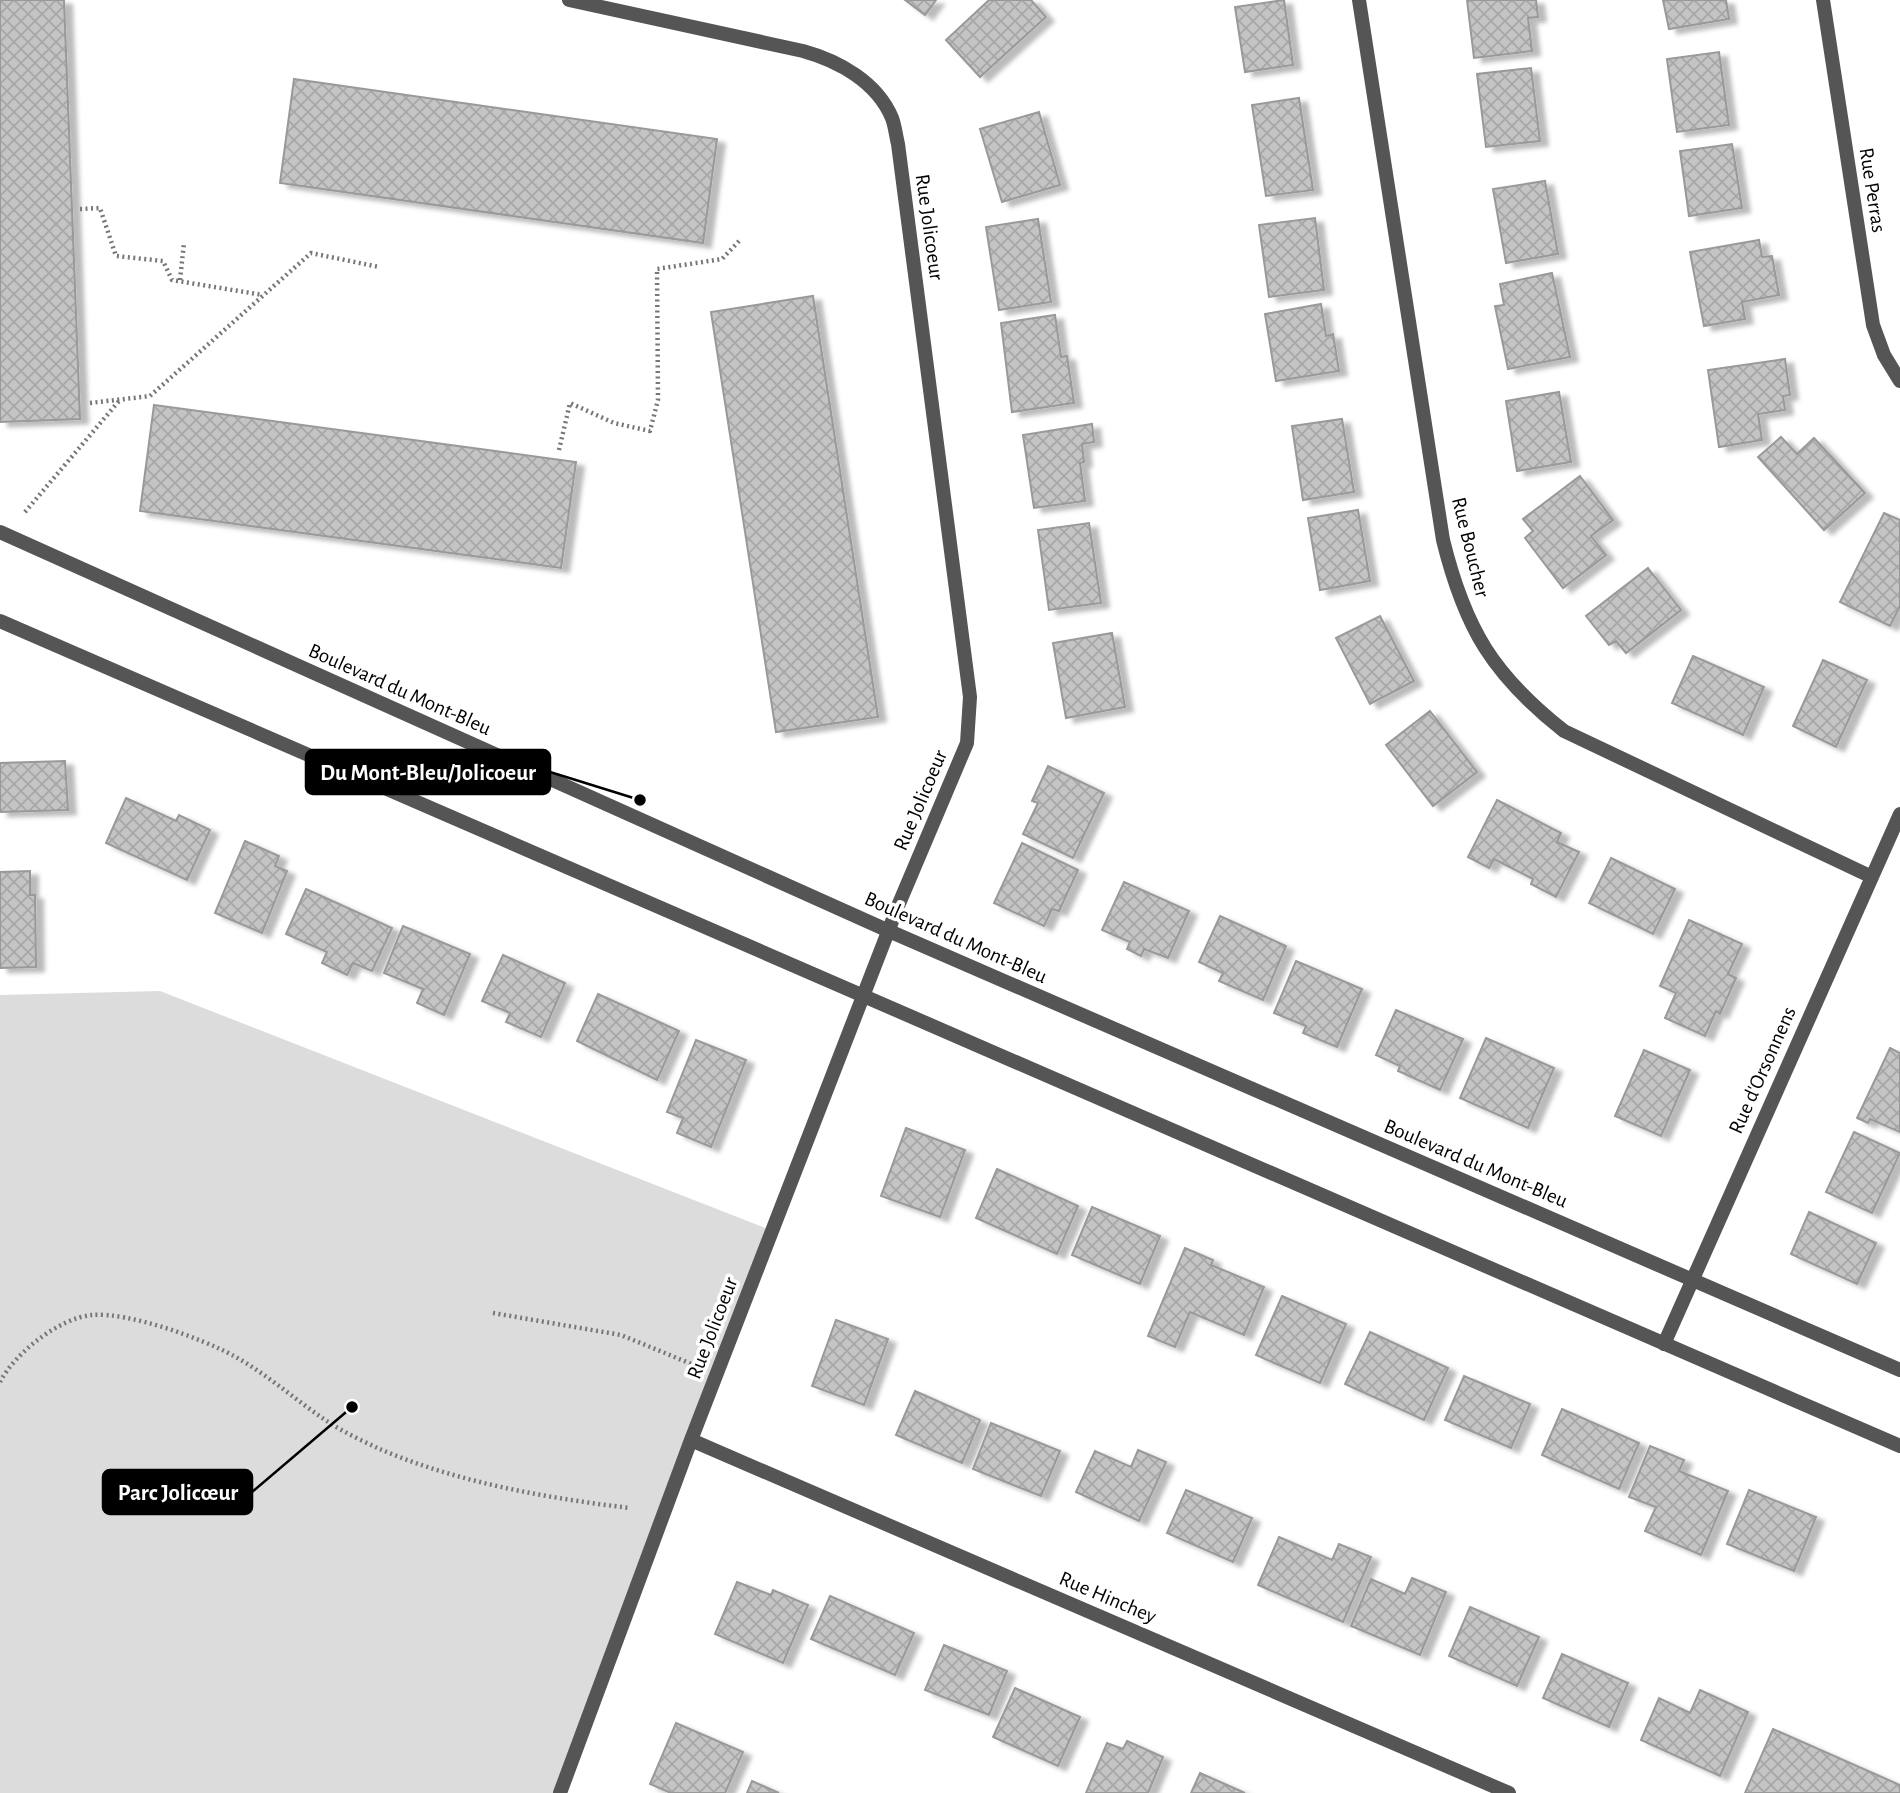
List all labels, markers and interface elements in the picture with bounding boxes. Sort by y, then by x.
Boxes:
street label: Rue Perras [1855,146,1890,234]
street label: Rue Jolicoeur [912,173,947,282]
street label: Rue Boucher [1448,495,1493,600]
street label: Boulevard du Mont-Bleu [305,640,494,739]
street label: Rue Jolicoeur [890,747,951,854]
callout: Du Mont-Bleu/Jolicoeur [306,750,550,794]
text: Du Mont-Bleu/Jolicoeur [320,762,536,785]
street label: Boulevard du Mont-Bleu [861,888,1050,987]
street label: Rue d'Orsonnens [1725,1003,1800,1137]
street label: Boulevard du Mont-Bleu [1381,1115,1571,1212]
street label: Rue Jolicoeur [683,1274,742,1382]
callout: Parc Jolicœur [103,1470,252,1514]
text: Parc Jolicœur [118,1482,238,1505]
street label: Rue Hinchey [1056,1568,1159,1627]

